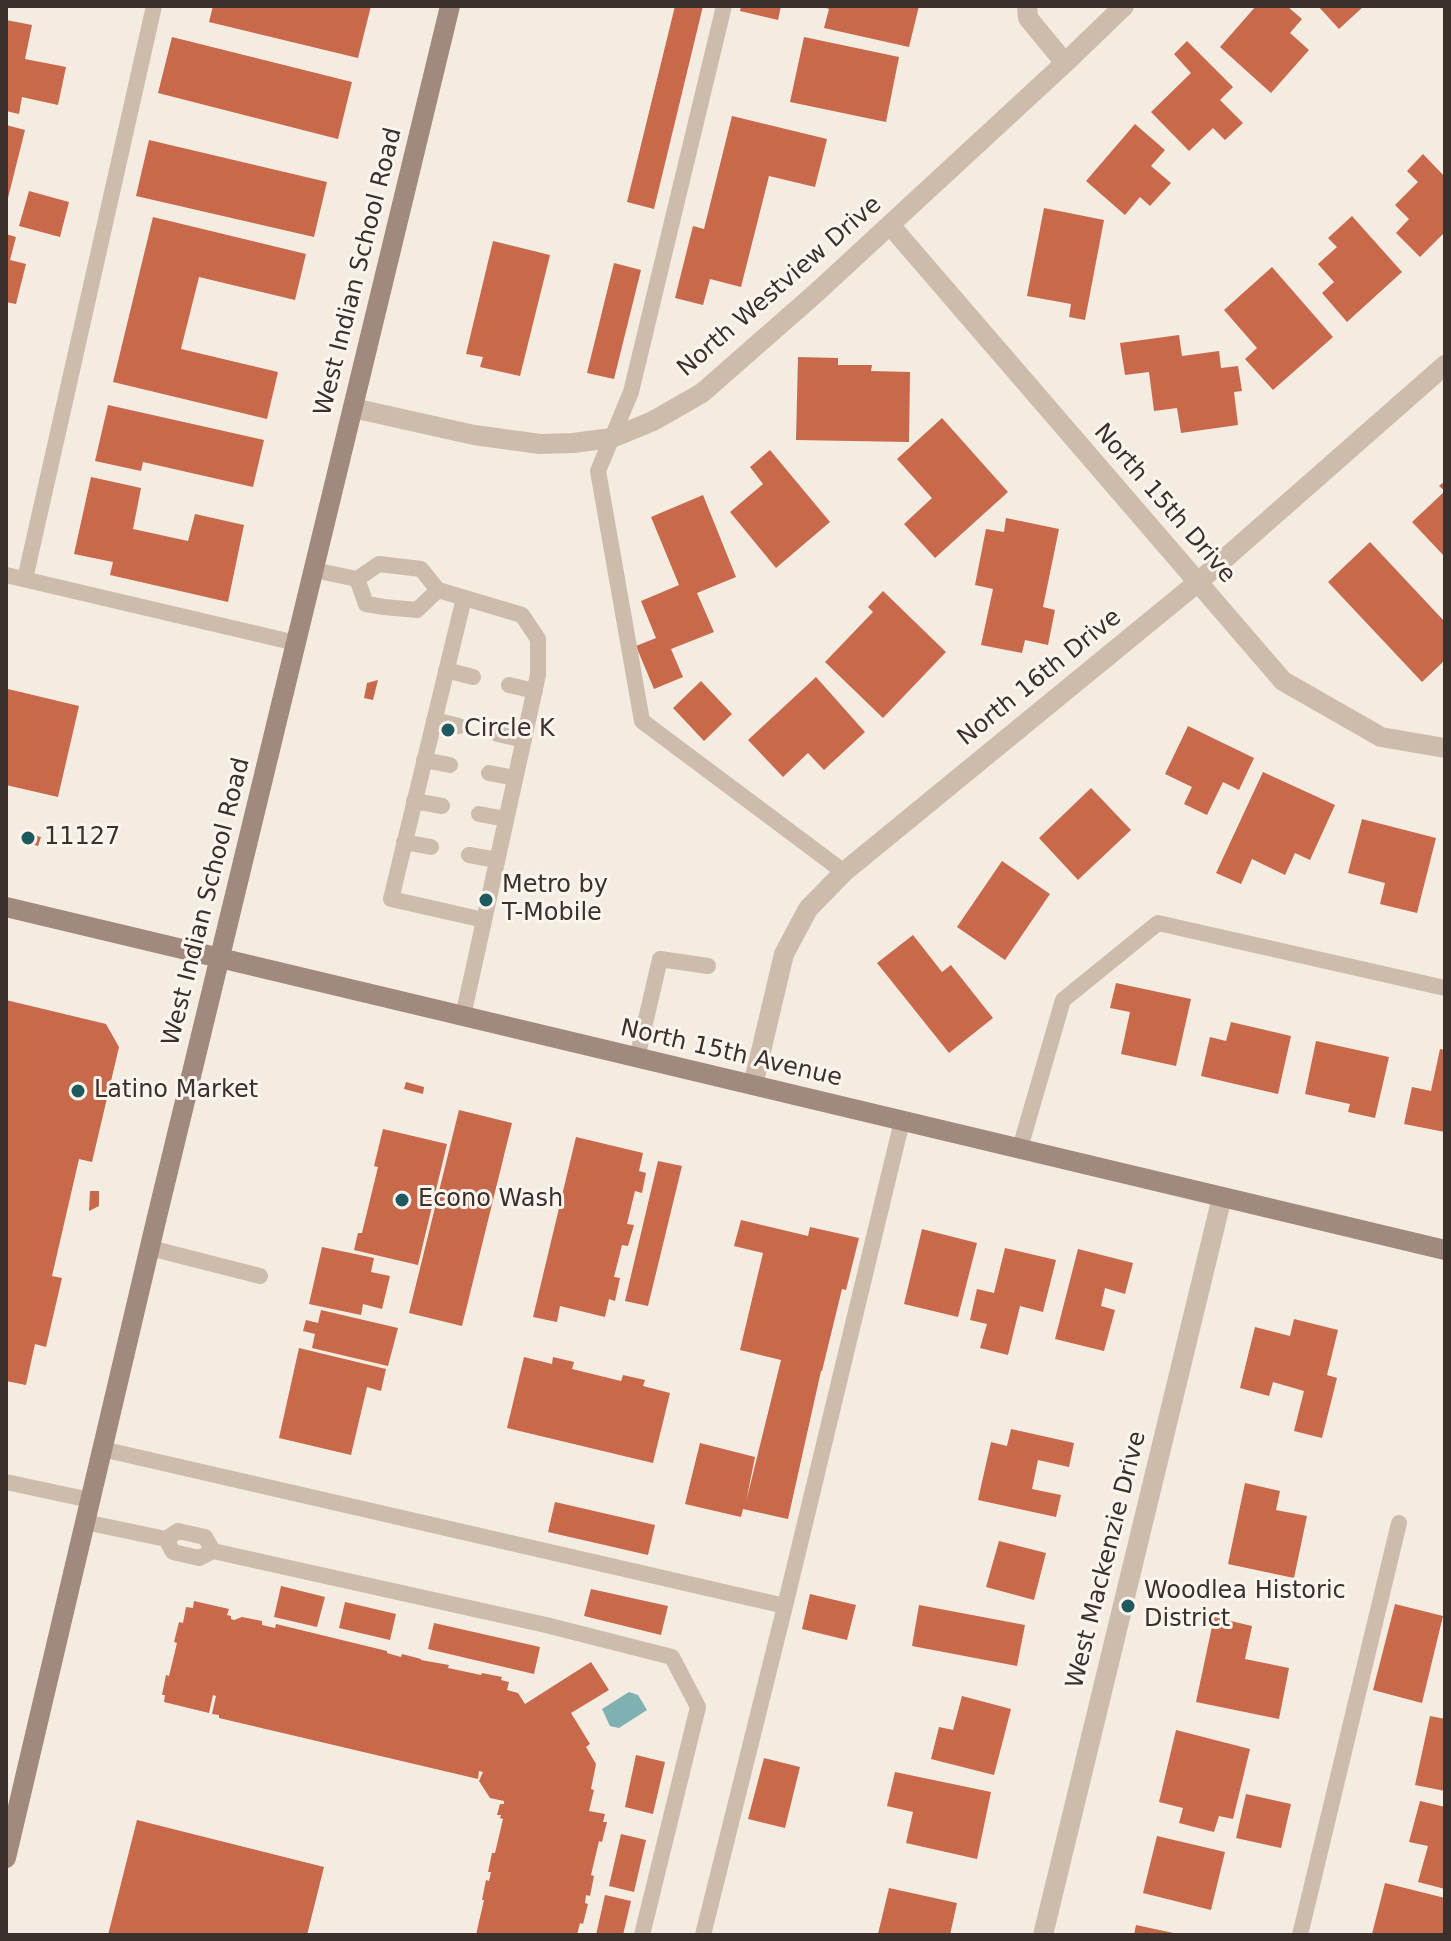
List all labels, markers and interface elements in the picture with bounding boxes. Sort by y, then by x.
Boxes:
street label: West Indian School Road [309,125,409,419]
street label: North Westview Drive [672,191,888,383]
street label: North 15th Drive [1087,419,1241,589]
street label: North 16th Drive [953,603,1127,753]
place label: Circle K [464,716,555,744]
marker: Circle K [439,721,457,739]
street label: West Indian School Road [157,755,257,1049]
place label: 11127 [44,824,120,852]
marker: 11127 [19,829,37,847]
place label: Metro by T-Mobile [502,872,608,928]
marker: Metro by T-Mobile [477,891,495,909]
street label: North 15th Avenue [617,1014,845,1094]
place label: Latino Market [94,1077,258,1105]
marker: Latino Market [69,1082,87,1100]
place label: Econo Wash [418,1186,563,1214]
marker: Econo Wash [393,1191,411,1209]
street label: West Mackenzie Drive [1061,1428,1153,1692]
place label: Woodlea Historic District [1144,1578,1346,1634]
marker: Woodlea Historic District [1119,1597,1137,1615]

